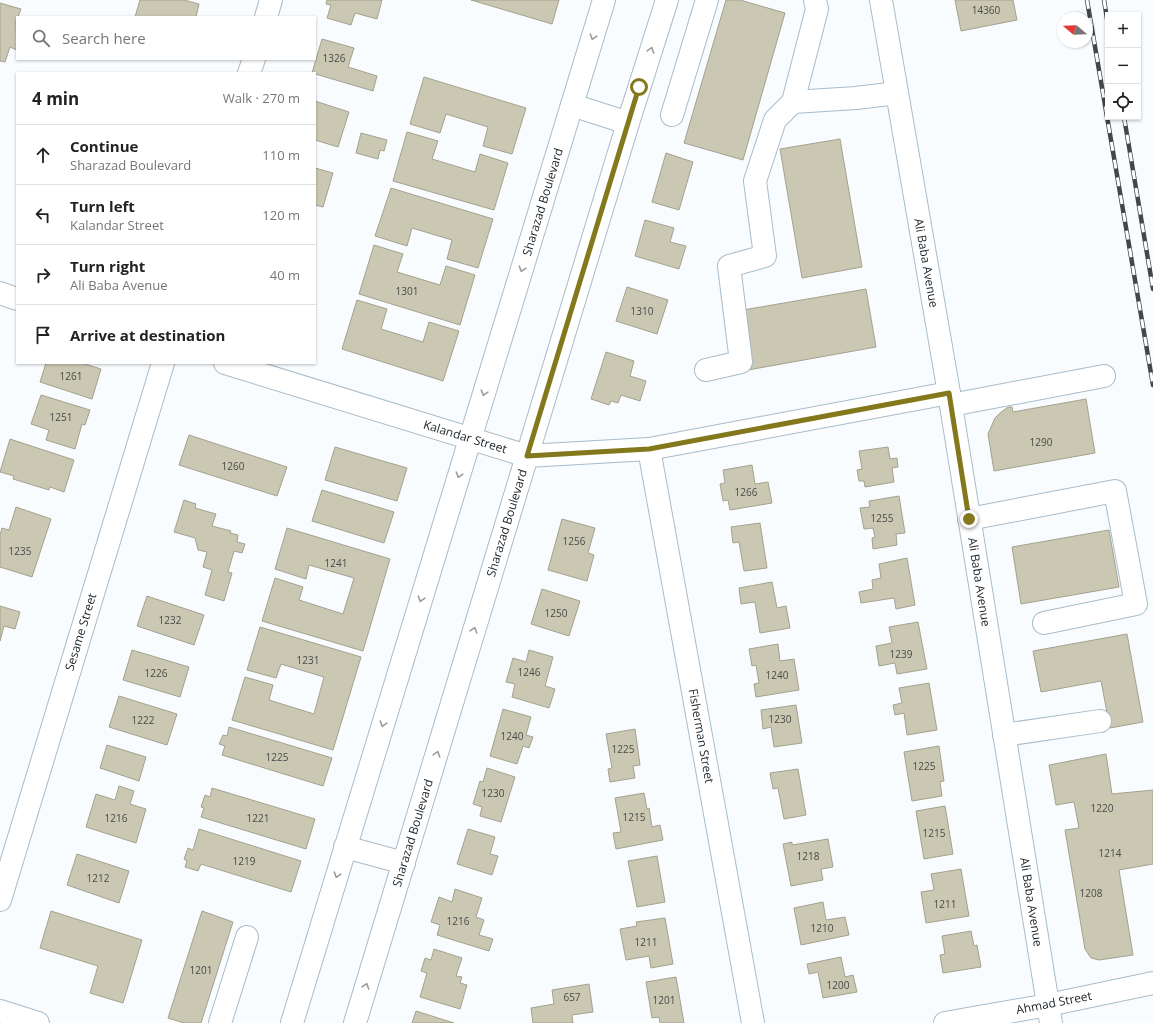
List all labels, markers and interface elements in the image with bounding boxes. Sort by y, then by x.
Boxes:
house number: 14360 [972,3,1001,17]
north arrow [1057,12,1093,48]
map controls [1105,12,1141,120]
button: + [1105,12,1141,48]
search box [16,16,316,60]
icon: search [30,27,52,49]
text: Search here [62,28,146,48]
one-way arrow [589,34,598,41]
one-way arrow [647,47,655,54]
button: − [1105,48,1141,84]
house number: 1326 [323,51,346,65]
route start [630,78,648,96]
button: locate [1105,84,1141,120]
text: 4 min [32,87,79,110]
text: Walk · 270 m [223,89,300,107]
text: Continue [70,136,138,156]
icon: ahead [32,144,54,166]
text: 110 m [262,146,300,164]
street label: Sharazad Boulevard [518,146,567,258]
text: Sharazad Boulevard [70,156,191,174]
text: Turn left [70,196,135,216]
icon: left [32,204,54,226]
text: 120 m [262,206,300,224]
text: Kalandar Street [70,216,164,234]
street label: Ali Baba Avenue [910,217,943,309]
text: Turn right [70,256,145,276]
icon: right [32,264,54,286]
one-way arrow [518,265,527,272]
text: 40 m [270,266,300,284]
text: Ali Baba Avenue [70,276,168,294]
house number: 1301 [396,284,418,298]
house number: 1310 [631,304,654,318]
icon: arrive [32,324,54,346]
text: Arrive at destination [70,325,225,345]
house number: 1261 [60,369,82,383]
one-way arrow [480,389,489,396]
house number: 1251 [50,410,72,424]
street label: Kalandar Street [421,416,509,457]
house number: 1290 [1030,435,1053,449]
house number: 1260 [222,459,245,473]
street label: Sharazad Boulevard [482,467,531,579]
one-way arrow [455,471,463,478]
house number: 1266 [735,485,758,499]
route end [960,510,978,528]
house number: 1255 [871,511,894,525]
house number: 1256 [563,534,586,548]
street label: Ali Baba Avenue [964,536,995,628]
house number: 1235 [9,544,32,558]
house number: 1241 [325,556,347,570]
street label: Sesame Street [61,591,100,673]
one-way arrow [417,596,426,603]
house number: 1250 [545,606,568,620]
house number: 1232 [159,613,182,627]
one-way arrow [469,626,478,633]
house number: 1239 [890,647,913,661]
house number: 1231 [297,653,319,667]
house number: 1246 [518,665,541,679]
house number: 1226 [145,666,168,680]
house number: 1240 [766,668,789,682]
street label: Fisherman Street [685,687,718,785]
house number: 1230 [769,712,792,726]
house number: 1222 [132,713,155,727]
one-way arrow [379,720,388,727]
house number: 1240 [501,729,524,743]
house number: 1225 [612,742,635,756]
house number: 1225 [266,750,289,764]
one-way arrow [432,751,440,758]
house number: 1225 [913,759,936,773]
street label: Sharazad Boulevard [388,777,437,889]
house number: 1230 [482,786,505,800]
house number: 1220 [1091,801,1114,815]
house number: 1215 [623,810,646,824]
house number: 1216 [105,811,128,825]
house number: 1221 [247,811,269,825]
house number: 1215 [923,826,946,840]
house number: 1214 [1099,846,1122,860]
house number: 1218 [797,849,820,863]
house number: 1219 [233,854,256,868]
street label: Ali Baba Avenue [1016,856,1047,948]
house number: 1212 [87,871,110,885]
one-way arrow [333,871,342,878]
house number: 1208 [1080,886,1103,900]
house number: 1211 [934,897,956,911]
house number: 1216 [447,914,470,928]
house number: 1210 [811,921,834,935]
house number: 1211 [635,935,657,949]
house number: 1201 [190,963,212,977]
house number: 1200 [827,978,850,992]
one-way arrow [361,982,370,989]
street label: Ahmad Street [1015,987,1093,1018]
house number: 657 [563,990,581,1004]
house number: 1201 [653,993,675,1007]

